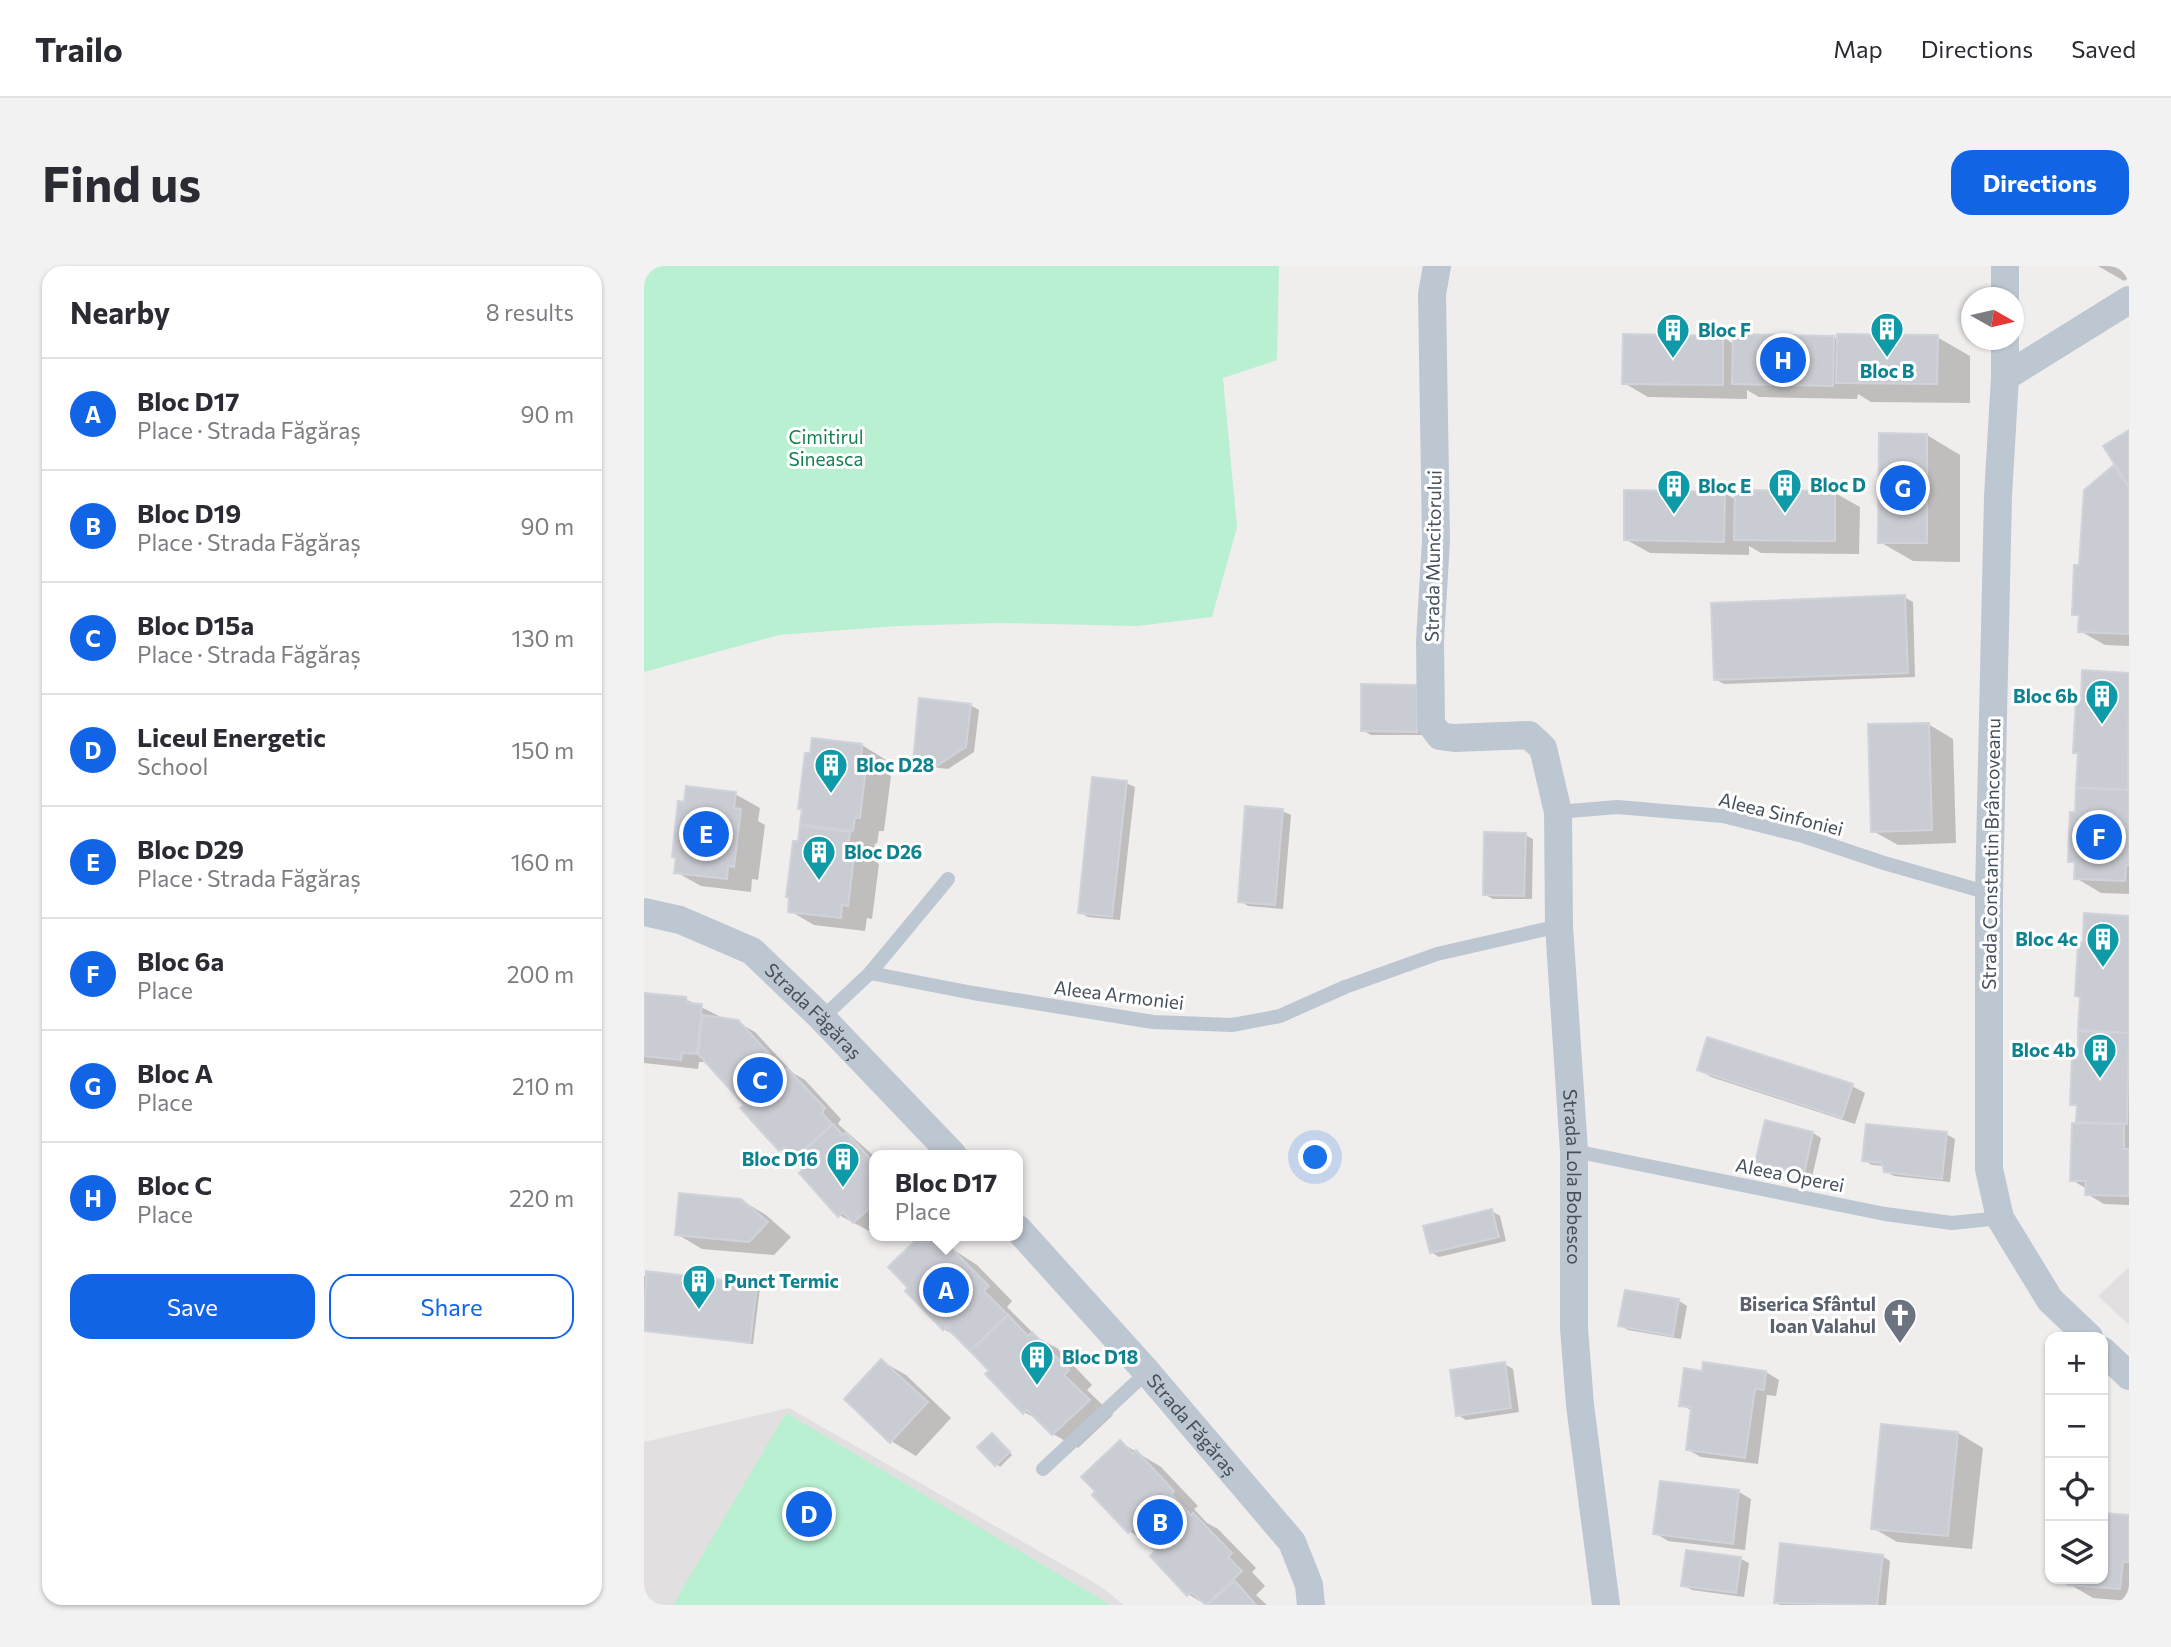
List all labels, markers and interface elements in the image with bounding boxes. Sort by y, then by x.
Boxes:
text: Trailo [35,28,123,69]
text: Map [1833,34,1883,63]
text: Directions [1921,34,2033,63]
text: Saved [2071,34,2136,63]
button: Directions [1951,150,2129,215]
text: Find us [42,152,201,212]
north arrow [1961,287,2024,350]
text: Nearby [70,293,170,330]
text: 8 results [486,298,574,326]
building icon: Bloc B [1868,310,1906,359]
building icon: Bloc F [1654,311,1692,360]
place label: Bloc F [1698,318,1751,341]
pin: H [1760,334,1806,386]
place label: Bloc B [1860,359,1914,382]
text: Bloc D17 [137,385,240,416]
text: A [85,400,101,428]
text: 90 m [521,400,574,428]
text: Place · Strada Făgăraș [137,416,361,444]
park label: Cimitirul Sineasca [788,425,864,470]
pin: G [1880,462,1926,514]
building icon: Bloc D [1766,466,1804,515]
building icon: Bloc E [1655,467,1693,516]
street label: Strada Muncitorului [1420,470,1445,642]
place label: Bloc D [1810,473,1866,496]
place label: Bloc E [1698,474,1751,497]
text: Bloc D19 [137,497,241,528]
text: B [85,512,101,540]
text: 90 m [521,512,574,540]
text: Place · Strada Făgăraș [137,528,361,556]
text: Bloc D15a [137,609,254,640]
text: C [85,624,101,652]
text: 130 m [512,624,574,652]
text: Place · Strada Făgăraș [137,640,361,668]
building icon: Bloc 6b [2083,677,2121,726]
place label: Bloc 6b [2013,684,2078,707]
street label: Strada Constantin Brâncoveanu [1977,718,2004,990]
text: Liceul Energetic [137,721,326,752]
text: D [85,736,101,764]
text: 150 m [511,736,574,764]
building icon: Bloc D28 [812,746,850,795]
text: School [137,752,208,780]
place label: Bloc D28 [856,753,934,776]
street label: Aleea Sinfoniei [1716,787,1846,840]
pin: E [683,808,729,860]
pin: F [2076,811,2122,863]
text: Bloc D29 [137,833,244,864]
building icon: Bloc D26 [800,833,838,882]
place label: Bloc D26 [844,840,922,863]
text: E [86,848,100,876]
text: 160 m [511,848,574,876]
text: Place · Strada Făgăraș [137,864,361,892]
building icon: Bloc 4c [2084,920,2122,969]
place label: Bloc 4c [2015,927,2078,950]
text: Bloc 6a [137,945,224,976]
street label: Strada Făgăraș [760,958,867,1065]
text: F [86,960,100,988]
text: 200 m [507,960,574,988]
street label: Aleea Armoniei [1053,975,1185,1014]
text: Place [137,976,193,1004]
building icon: Bloc 4b [2081,1031,2119,1080]
place label: Bloc 4b [2011,1038,2076,1061]
pin: C [737,1054,783,1106]
text: Bloc A [137,1057,213,1088]
text: G [85,1072,101,1100]
text: 210 m [512,1072,574,1100]
text: Place [137,1088,193,1116]
street label: Strada Lola Bobesco [1559,1088,1586,1265]
building icon: Bloc D16 [824,1140,862,1189]
your location [1298,1140,1332,1174]
place label: Bloc D16 [742,1147,818,1170]
popup [869,1150,1023,1241]
street label: Aleea Operei [1734,1153,1847,1196]
text: Bloc D17 [895,1166,997,1197]
text: Bloc C [137,1169,212,1200]
text: H [84,1184,102,1212]
text: 220 m [509,1184,574,1212]
text: Place [895,1197,951,1225]
text: Place [137,1200,193,1228]
building icon: Punct Termic [680,1262,718,1311]
pin: A [923,1264,969,1316]
place label: Punct Termic [724,1269,839,1292]
button: Save [70,1274,315,1339]
button: Share [329,1274,574,1339]
place label: Biserica Sfântul Ioan Valahul [1740,1292,1876,1337]
church icon: Biserica Sfântul Ioan Valahul [1881,1296,1919,1345]
map controls [2045,1332,2108,1584]
button: + [2045,1332,2108,1395]
building icon: Bloc D18 [1018,1338,1056,1387]
place label: Bloc D18 [1062,1345,1138,1368]
street label: Strada Făgăraș [1142,1369,1242,1482]
button: − [2045,1395,2108,1458]
button: locate [2045,1458,2108,1521]
pin: D [786,1488,832,1540]
pin: B [1137,1496,1183,1548]
button: layers [2045,1521,2108,1584]

